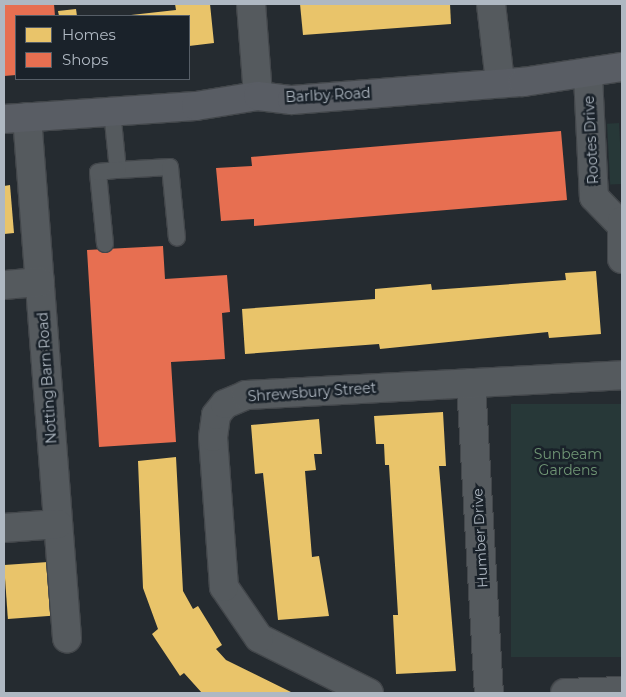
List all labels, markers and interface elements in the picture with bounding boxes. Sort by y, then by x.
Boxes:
legend [15,15,190,80]
text: Homes [62,25,116,44]
text: Shops [62,50,108,69]
street label: Barlby Road [285,84,371,106]
street label: Rootes Drive [580,95,602,185]
street label: Notting Barn Road [34,312,60,444]
street label: Shrewsbury Street [247,379,377,405]
park label: Sunbeam Gardens [534,446,602,478]
street label: Humber Drive [469,488,491,588]

